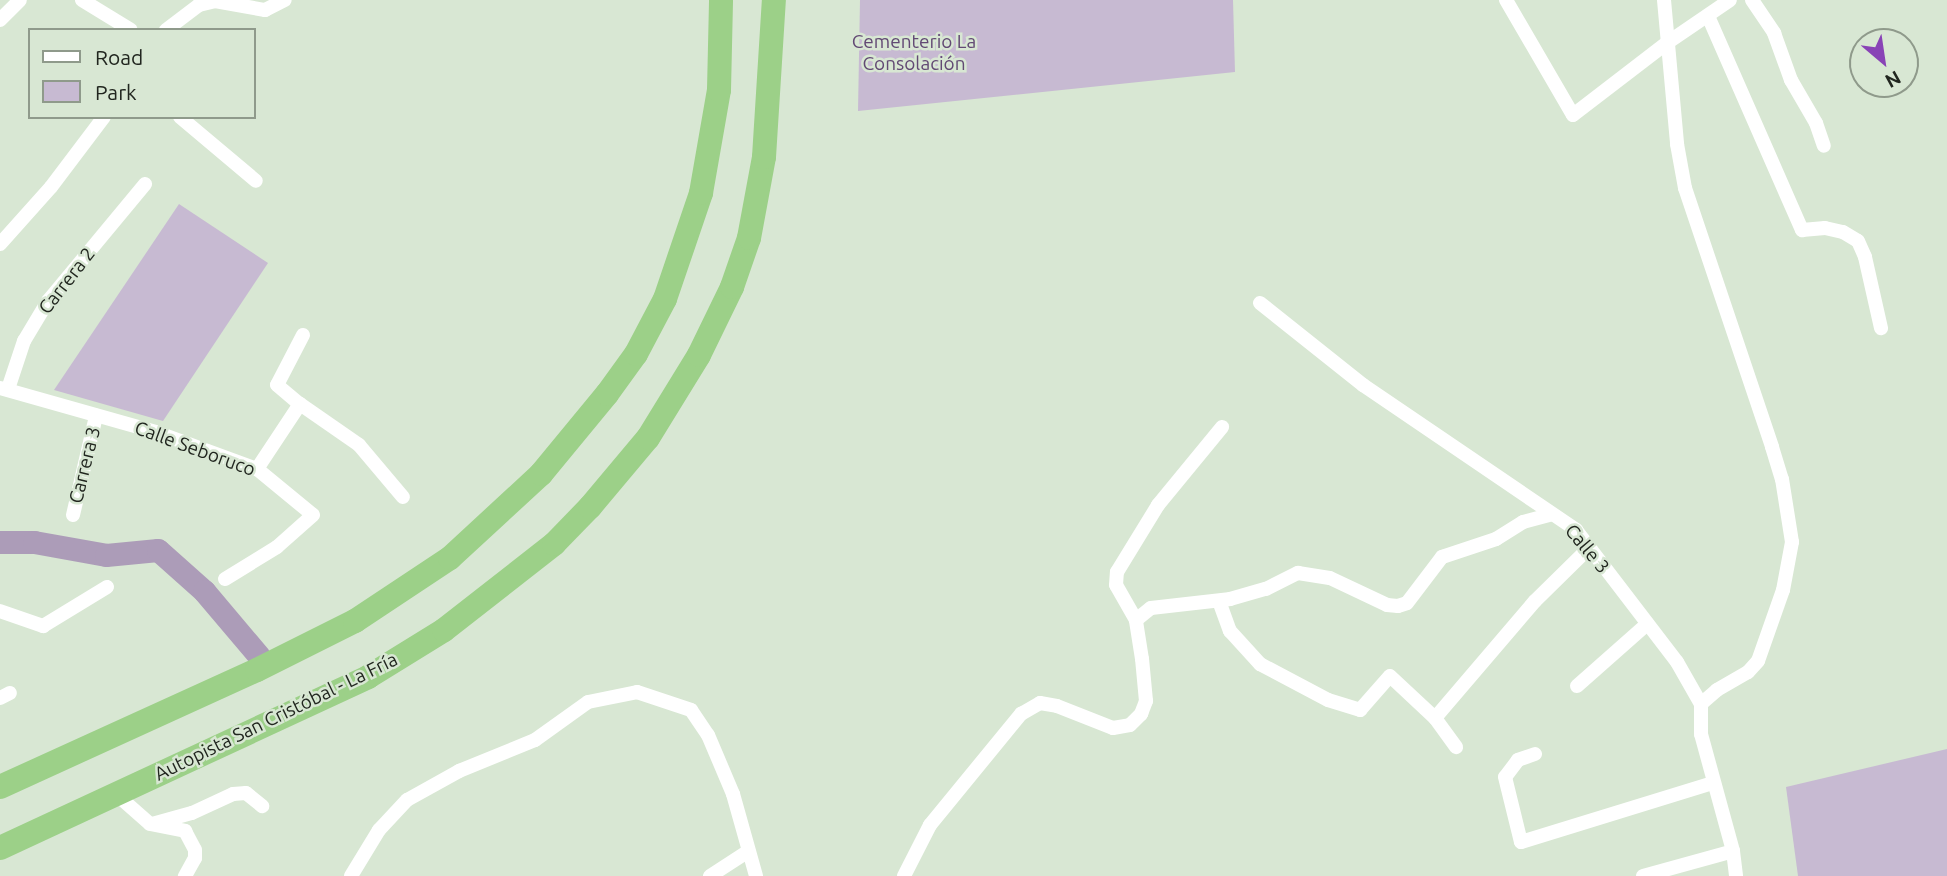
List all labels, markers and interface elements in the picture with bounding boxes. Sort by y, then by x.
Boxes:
legend [28,28,256,119]
north arrow [1849,28,1919,98]
park label: Cementerio La Consolación [852,31,976,75]
text: Road [95,45,143,69]
text: N [1882,67,1905,93]
text: Park [95,80,137,104]
street label: Carrera 2 [34,243,100,319]
street label: Calle Seboruco [132,417,258,481]
street label: Carrera 3 [64,424,106,506]
street label: Calle 3 [1560,520,1614,578]
street label: Autopista San Cristóbal - La Fría [151,648,401,786]

